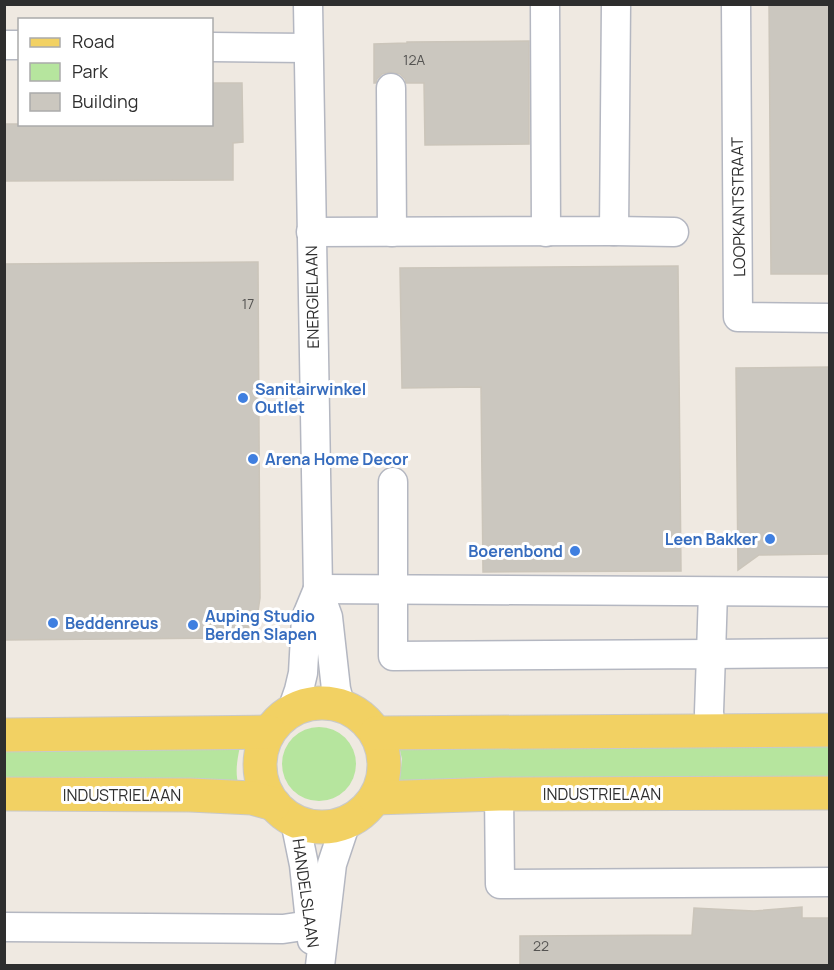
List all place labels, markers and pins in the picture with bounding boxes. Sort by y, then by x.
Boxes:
place label: Sanitairwinkel Outlet [255,378,366,418]
marker: Sanitairwinkel Outlet [236,391,250,405]
place label: Arena Home Decor [265,448,408,470]
marker: Arena Home Decor [246,452,260,466]
place label: Leen Bakker [665,528,758,550]
marker: Leen Bakker [763,532,777,546]
place label: Boerenbond [468,540,563,562]
marker: Boerenbond [568,544,582,558]
place label: Auping Studio Berden Slapen [205,605,317,645]
place label: Beddenreus [65,612,159,634]
marker: Beddenreus [46,616,60,630]
marker: Auping Studio Berden Slapen [186,618,200,632]

